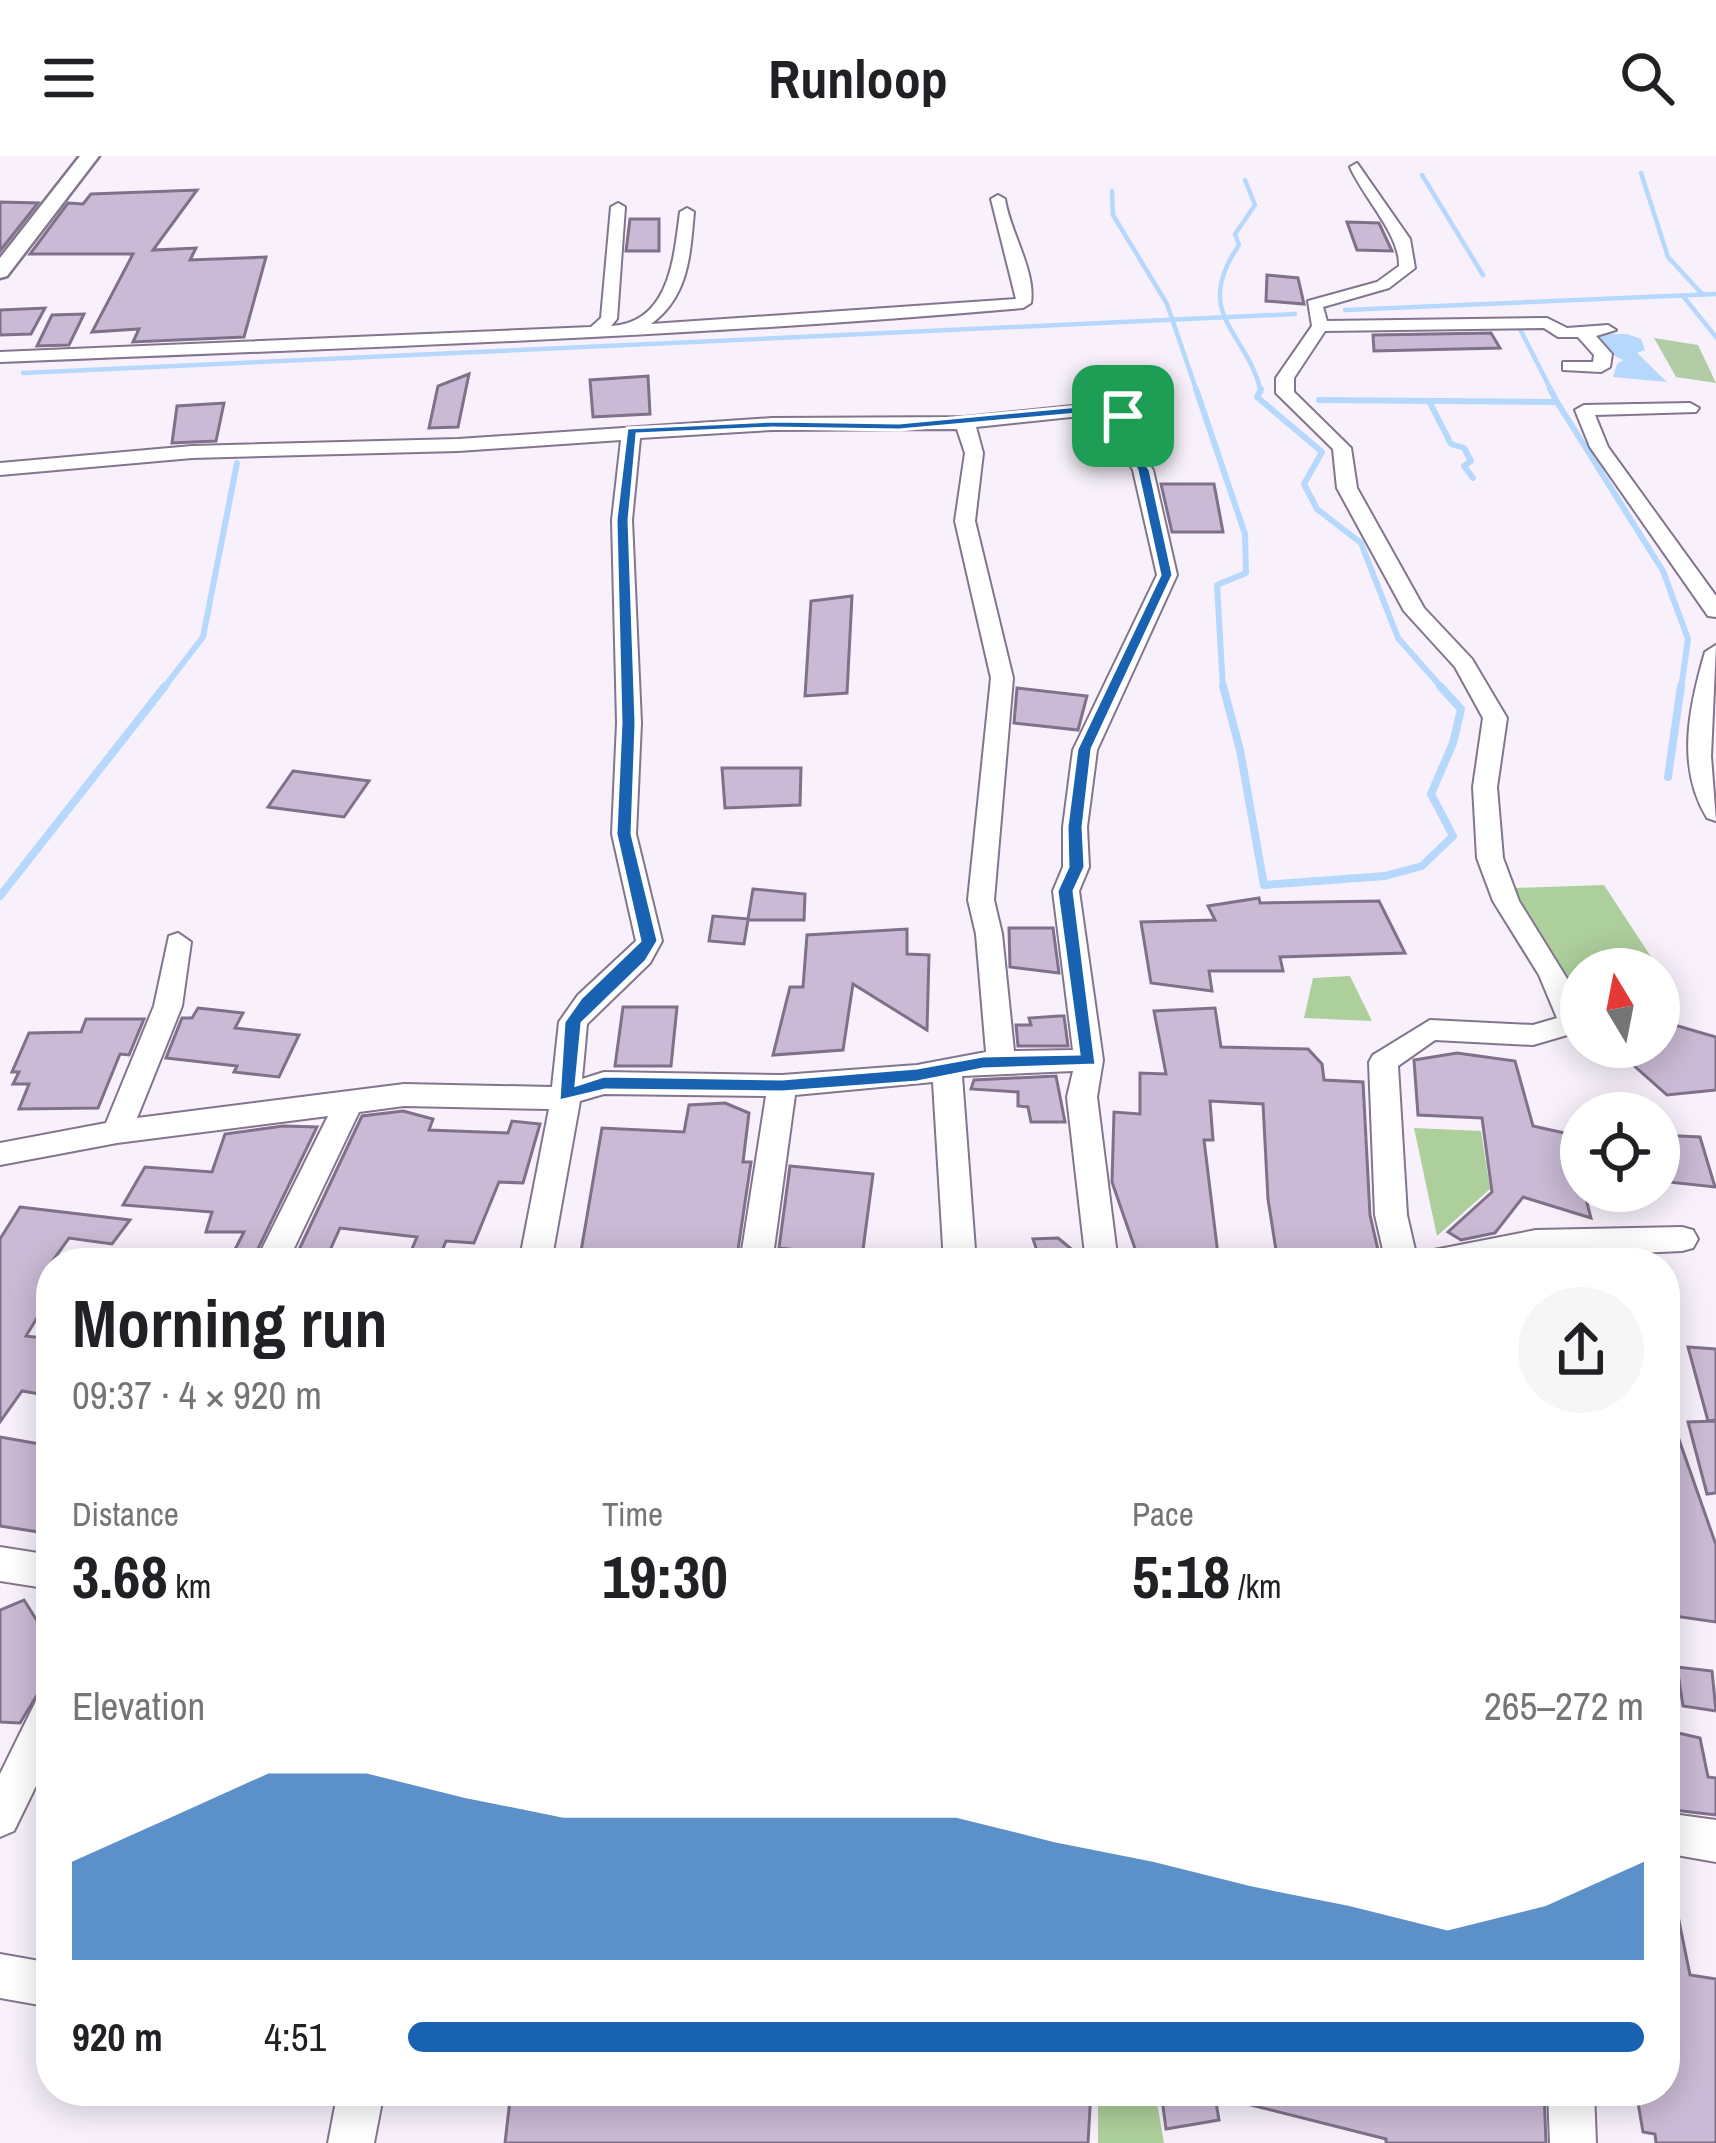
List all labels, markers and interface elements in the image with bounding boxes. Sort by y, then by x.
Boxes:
text: Runloop [768,42,948,115]
icon: menu [36,45,102,111]
icon: search [1614,45,1680,111]
pin [1072,365,1174,467]
icon: arrive [1090,383,1156,449]
north arrow [1560,948,1680,1068]
map controls [1560,948,1680,1212]
button: locate [1560,1092,1680,1212]
text: Morning run [72,1279,388,1368]
button: share [1518,1287,1644,1413]
text: 09:37 · 4 × 920 m [72,1369,322,1421]
text: Distance [72,1492,179,1536]
text: Time [602,1492,663,1536]
text: Pace [1132,1492,1194,1536]
text: 3.68 [72,1536,168,1617]
text: 19:30 [602,1536,728,1617]
text: 5:18 [1132,1536,1230,1617]
text: km [168,1564,211,1608]
text: /km [1230,1564,1282,1608]
text: Elevation [72,1680,205,1732]
text: 265–272 m [1484,1680,1644,1732]
text: 920 m [72,2011,163,2063]
text: 4:51 [264,2011,326,2063]

